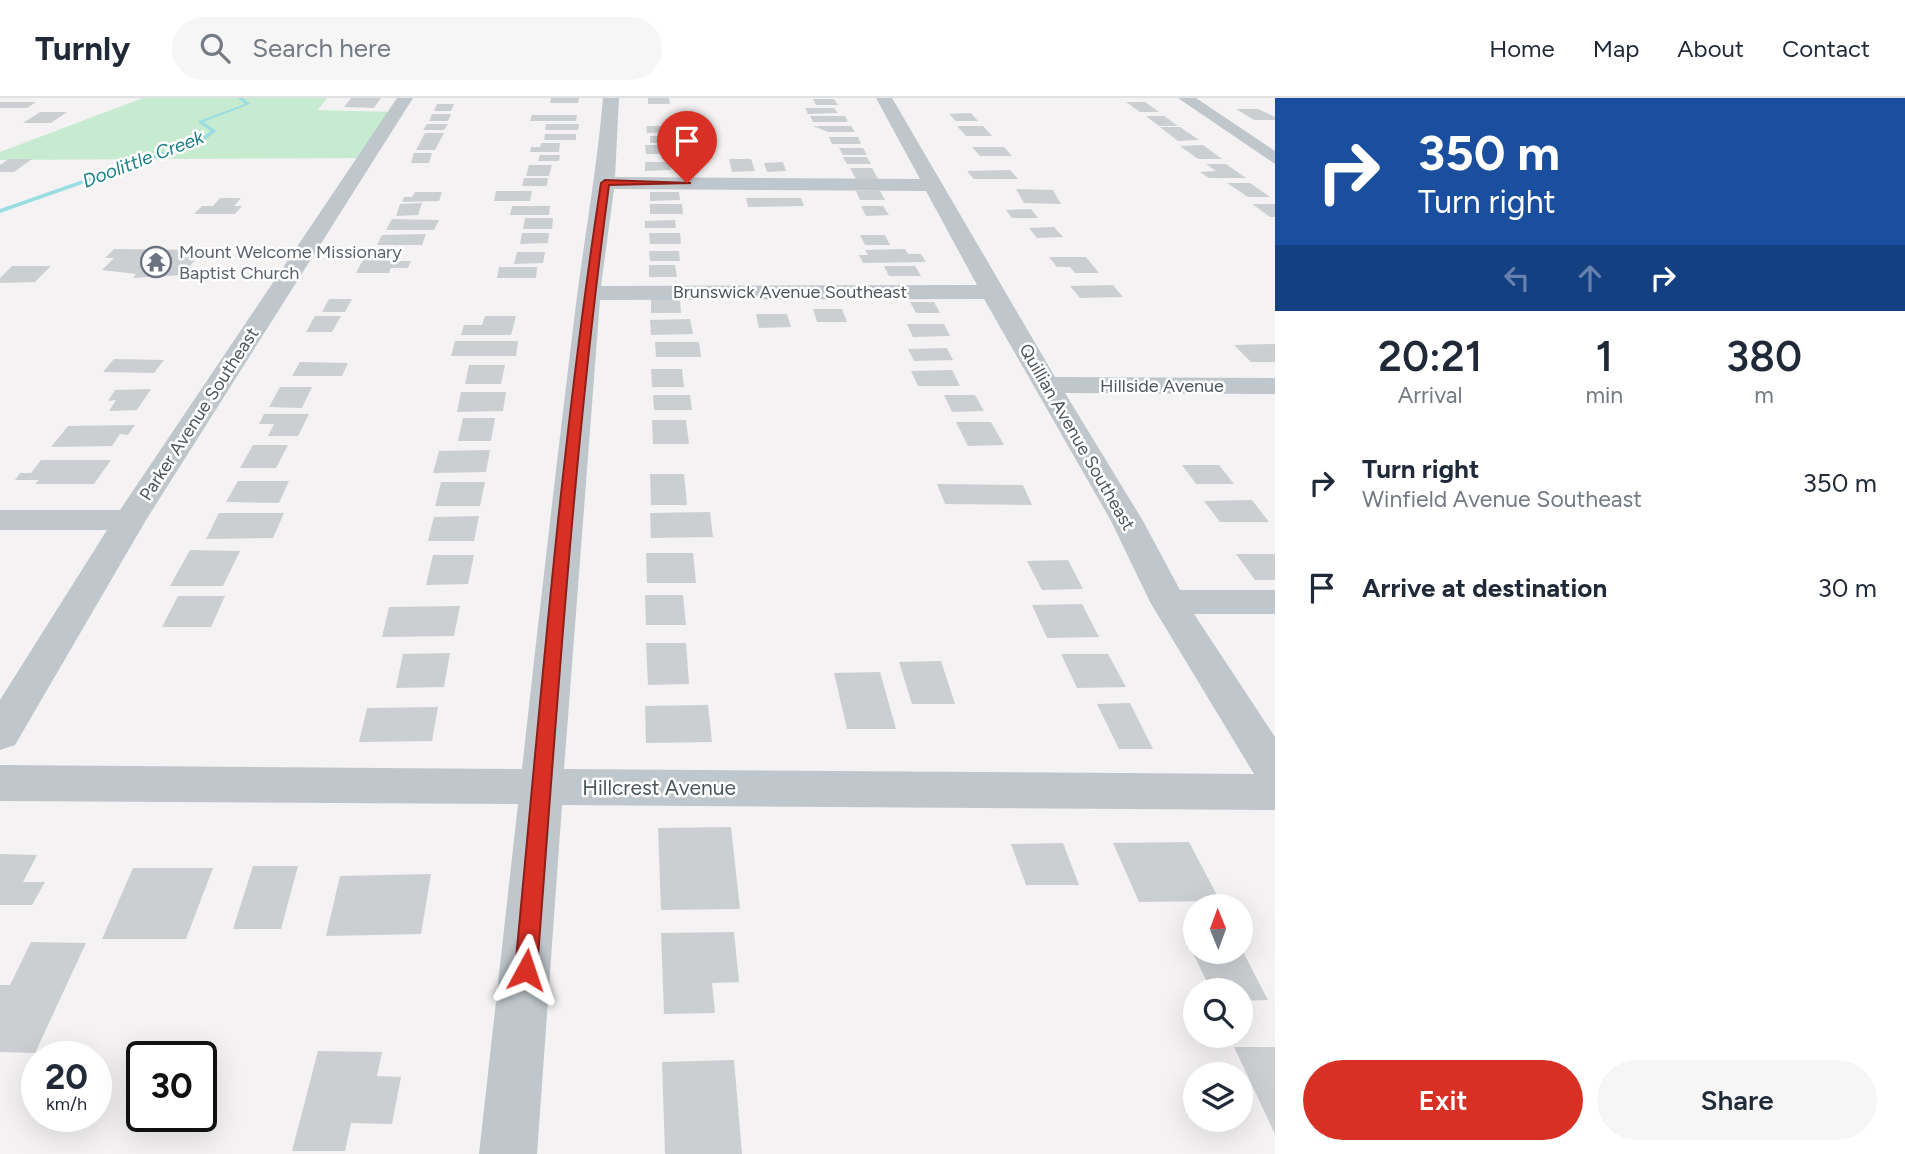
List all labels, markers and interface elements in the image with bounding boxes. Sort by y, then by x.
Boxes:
search box [172,17,662,80]
text: Turnly [35,29,130,68]
icon: search [196,29,234,67]
text: Search here [252,32,391,64]
text: Home [1489,34,1555,63]
text: Map [1593,34,1639,63]
text: About [1677,34,1744,63]
text: Contact [1782,34,1870,63]
pin [657,111,717,183]
icon: arrive [668,122,706,160]
text: 350 m [1418,123,1560,182]
water label: Doolittle Creek [79,125,208,193]
icon: right [1303,126,1394,217]
text: Turn right [1418,183,1556,221]
place label: Mount Welcome Missionary Baptist Church [179,241,402,284]
temple icon: Mount Welcome Missionary Baptist Church [139,245,173,279]
icon: left [1498,259,1536,297]
icon: ahead [1571,259,1609,297]
icon: right [1644,259,1682,297]
street label: Brunswick Avenue Southeast [673,281,908,303]
street label: Parker Avenue Southeast [135,323,263,505]
text: 20:21 [1378,331,1482,382]
text: 1 [1595,331,1613,382]
text: 380 [1726,331,1802,382]
street label: Quillian Avenue Southeast [1014,340,1140,534]
street label: Hillside Avenue [1100,375,1224,397]
text: Arrival [1398,381,1463,409]
text: min [1585,381,1623,409]
text: m [1754,381,1774,409]
text: Turn right [1362,453,1479,485]
icon: right [1303,464,1341,502]
text: 350 m [1803,467,1877,499]
text: Winfield Avenue Southeast [1362,485,1642,513]
icon: arrive [1303,569,1341,607]
text: Arrive at destination [1362,572,1607,604]
text: 30 m [1818,572,1877,604]
street label: Hillcrest Avenue [582,775,736,800]
north arrow [1183,894,1253,964]
map controls [1183,894,1253,1132]
position arrow [489,933,563,1007]
button: search [1183,978,1253,1048]
speed limit sign: 30 [126,1041,217,1132]
text: 20 [45,1056,88,1098]
button: Exit [1303,1060,1583,1140]
button: Share [1597,1060,1877,1140]
button: layers [1183,1062,1253,1132]
text: km/h [46,1093,87,1115]

